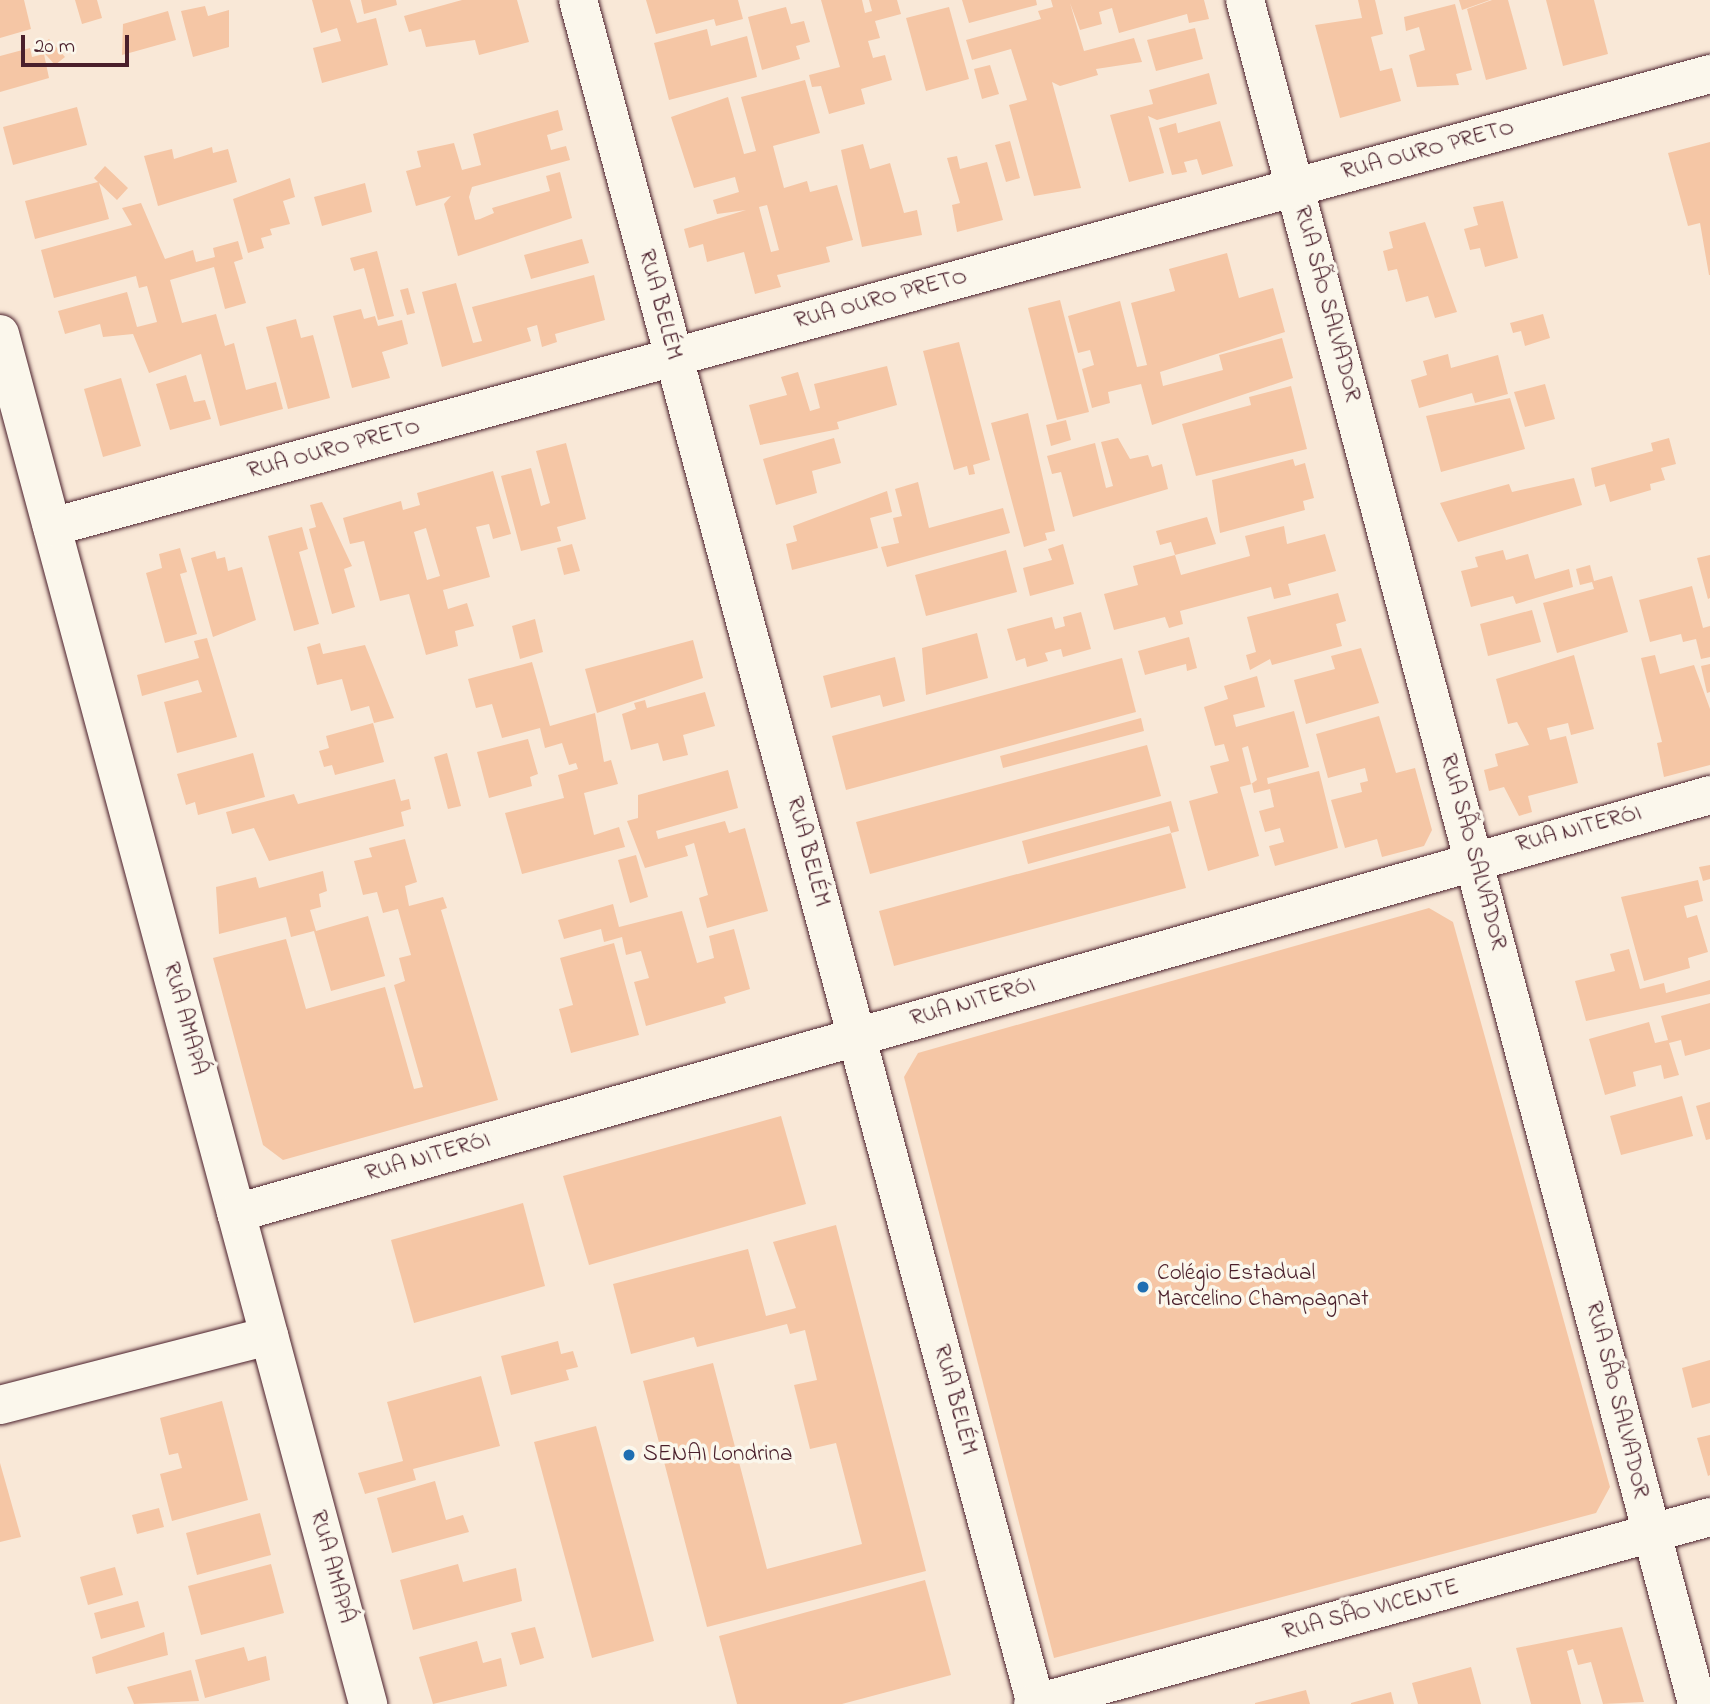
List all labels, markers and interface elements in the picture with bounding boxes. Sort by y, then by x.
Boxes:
scale bar [24,21,133,65]
text: 20 m [34,32,75,62]
street label: RUA OURO PRETO [1339,115,1517,187]
street label: RUA SÃO SALVADOR [1287,203,1365,405]
street label: RUA BELÉM [631,247,687,363]
street label: RUA OURO PRETO [792,264,970,336]
street label: RUA OURO PRETO [245,414,423,486]
street label: RUA SÃO SALVADOR [1433,751,1511,953]
street label: RUA BELÉM [779,794,835,910]
street label: RUA NITERÓI [1513,800,1645,860]
street label: RUA AMAPÁ [156,960,212,1078]
street label: RUA NITERÓI [907,972,1039,1034]
street label: RUA NITERÓI [362,1127,494,1189]
place label: Colégio Estadual Marcelino Champagnat [1157,1260,1369,1314]
marker: Colégio Estadual Marcelino Champagnat [1135,1279,1151,1295]
street label: RUA SÃO SALVADOR [1578,1299,1654,1501]
street label: RUA BELÉM [926,1342,982,1458]
place label: SENAI Londrina [643,1441,792,1469]
marker: SENAI Londrina [621,1447,637,1463]
street label: RUA AMAPÁ [303,1508,359,1626]
street label: RUA SÃO VICENTE [1280,1574,1462,1648]

